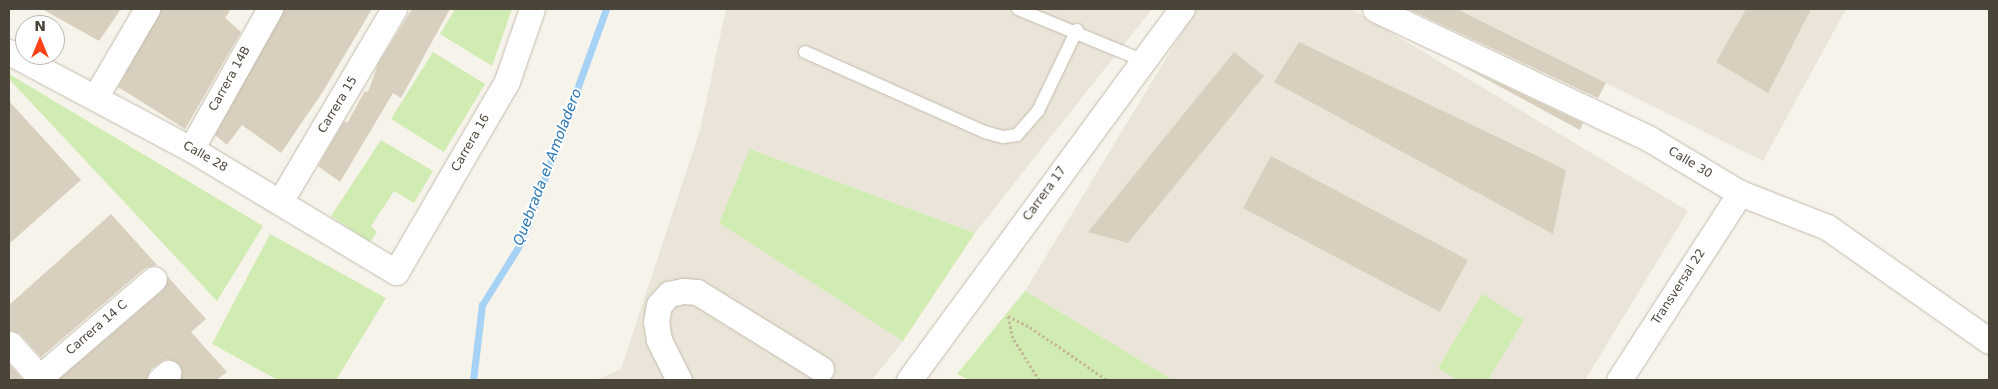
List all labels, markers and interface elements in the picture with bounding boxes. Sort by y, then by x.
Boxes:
north arrow [15,15,65,65]
text: N [34,18,46,34]
street label: Carrera 14B [206,44,254,114]
street label: Carrera 15 [315,74,361,136]
water label: Quebrada el Amoladero [509,86,585,248]
street label: Carrera 16 [449,112,493,174]
street label: Calle 28 [180,139,230,175]
street label: Calle 30 [1665,144,1715,182]
street label: Carrera 17 [1020,164,1070,224]
street label: Transversal 22 [1649,247,1709,327]
street label: Carrera 14 C [64,298,130,358]

